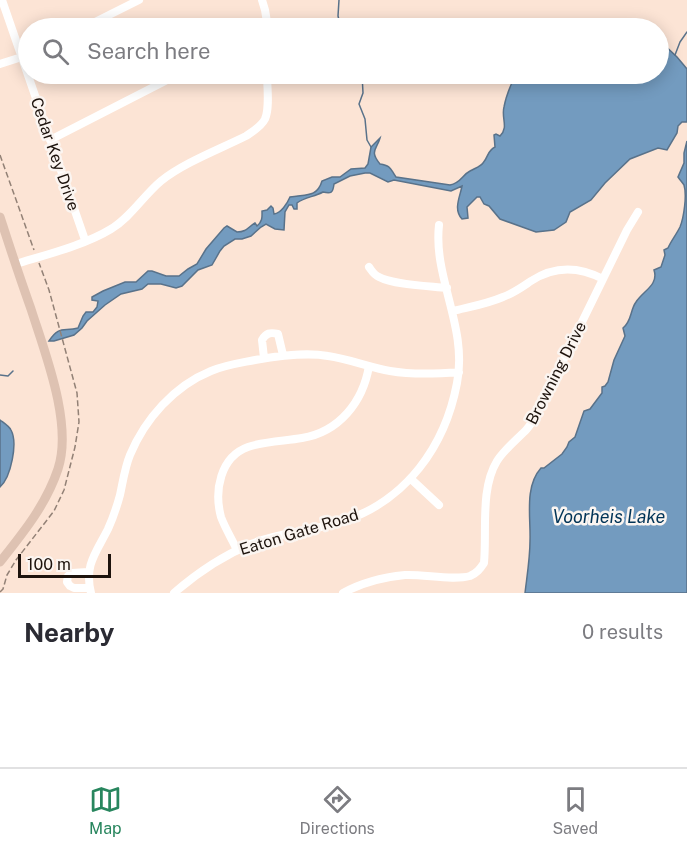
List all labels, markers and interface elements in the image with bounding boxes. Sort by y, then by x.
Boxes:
search box [18,18,669,84]
icon: search [39,35,72,68]
text: Search here [87,38,211,64]
street label: Cedar Key Drive [27,95,83,213]
street label: Browning Drive [522,318,590,428]
street label: Eaton Gate Road [237,505,361,559]
water label: Voorheis Lake [553,506,666,527]
scale bar [18,551,111,578]
text: 100 m [27,555,71,574]
text: Nearby [24,617,114,648]
text: 0 results [582,620,663,644]
tab: Map [89,783,122,838]
tab: Directions [300,783,375,838]
tab: Saved [552,783,598,838]

